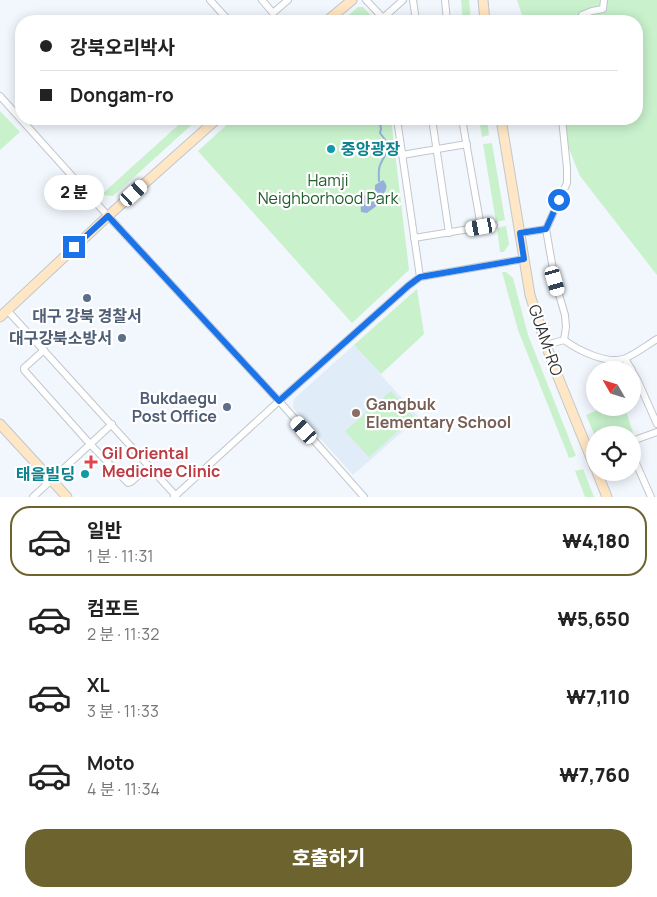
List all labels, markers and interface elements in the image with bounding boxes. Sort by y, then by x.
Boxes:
text: 강북오리박사 [70,34,175,60]
text: Dongam-ro [70,82,174,108]
place label: 중앙광장 [341,138,400,160]
marker: 중앙광장 [325,143,337,155]
park label: Hamji Neighborhood Park [258,169,399,209]
callout: 2 분 [44,174,104,210]
car [117,177,150,209]
text: 2 분 [60,181,88,203]
route start [548,189,570,211]
car [464,217,497,237]
route end [63,236,85,258]
car [543,265,566,297]
marker: 대구 강북 경찰서 [81,292,93,304]
street label: GUAM-RO [524,301,569,379]
place label: 대구 강북 경찰서 [32,305,142,327]
place label: 대구강북소방서 [9,327,112,349]
marker: 대구강북소방서 [116,332,128,344]
north arrow [586,361,641,416]
map controls [586,361,641,481]
place label: Bukdaegu Post Office [132,387,217,427]
place label: Gangbuk Elementary School [366,393,511,433]
marker: Bukdaegu Post Office [221,401,233,413]
marker: Gangbuk Elementary School [350,407,362,419]
car [288,414,319,446]
button: locate [586,426,641,481]
place label: Gil Oriental Medicine Clinic [102,442,220,482]
marker: Gil Oriental Medicine Clinic [84,455,98,469]
place label: 태을빌딩 [16,463,75,485]
marker: 태을빌딩 [79,468,91,480]
text: 일반 [87,517,122,543]
icon: car [27,519,72,564]
text: ₩4,180 [562,528,630,554]
text: 1 분 · 11:31 [87,545,154,567]
text: 컴포트 [87,595,139,621]
icon: car [27,597,72,642]
text: ₩5,650 [557,606,630,632]
text: 2 분 · 11:32 [87,623,159,645]
text: XL [87,672,110,698]
icon: car [27,675,72,720]
text: ₩7,110 [566,684,630,710]
text: 3 분 · 11:33 [87,700,159,722]
text: Moto [87,750,134,776]
icon: car [27,753,72,798]
text: ₩7,760 [559,762,630,788]
text: 4 분 · 11:34 [87,778,160,800]
button: 호출하기 [25,829,632,887]

